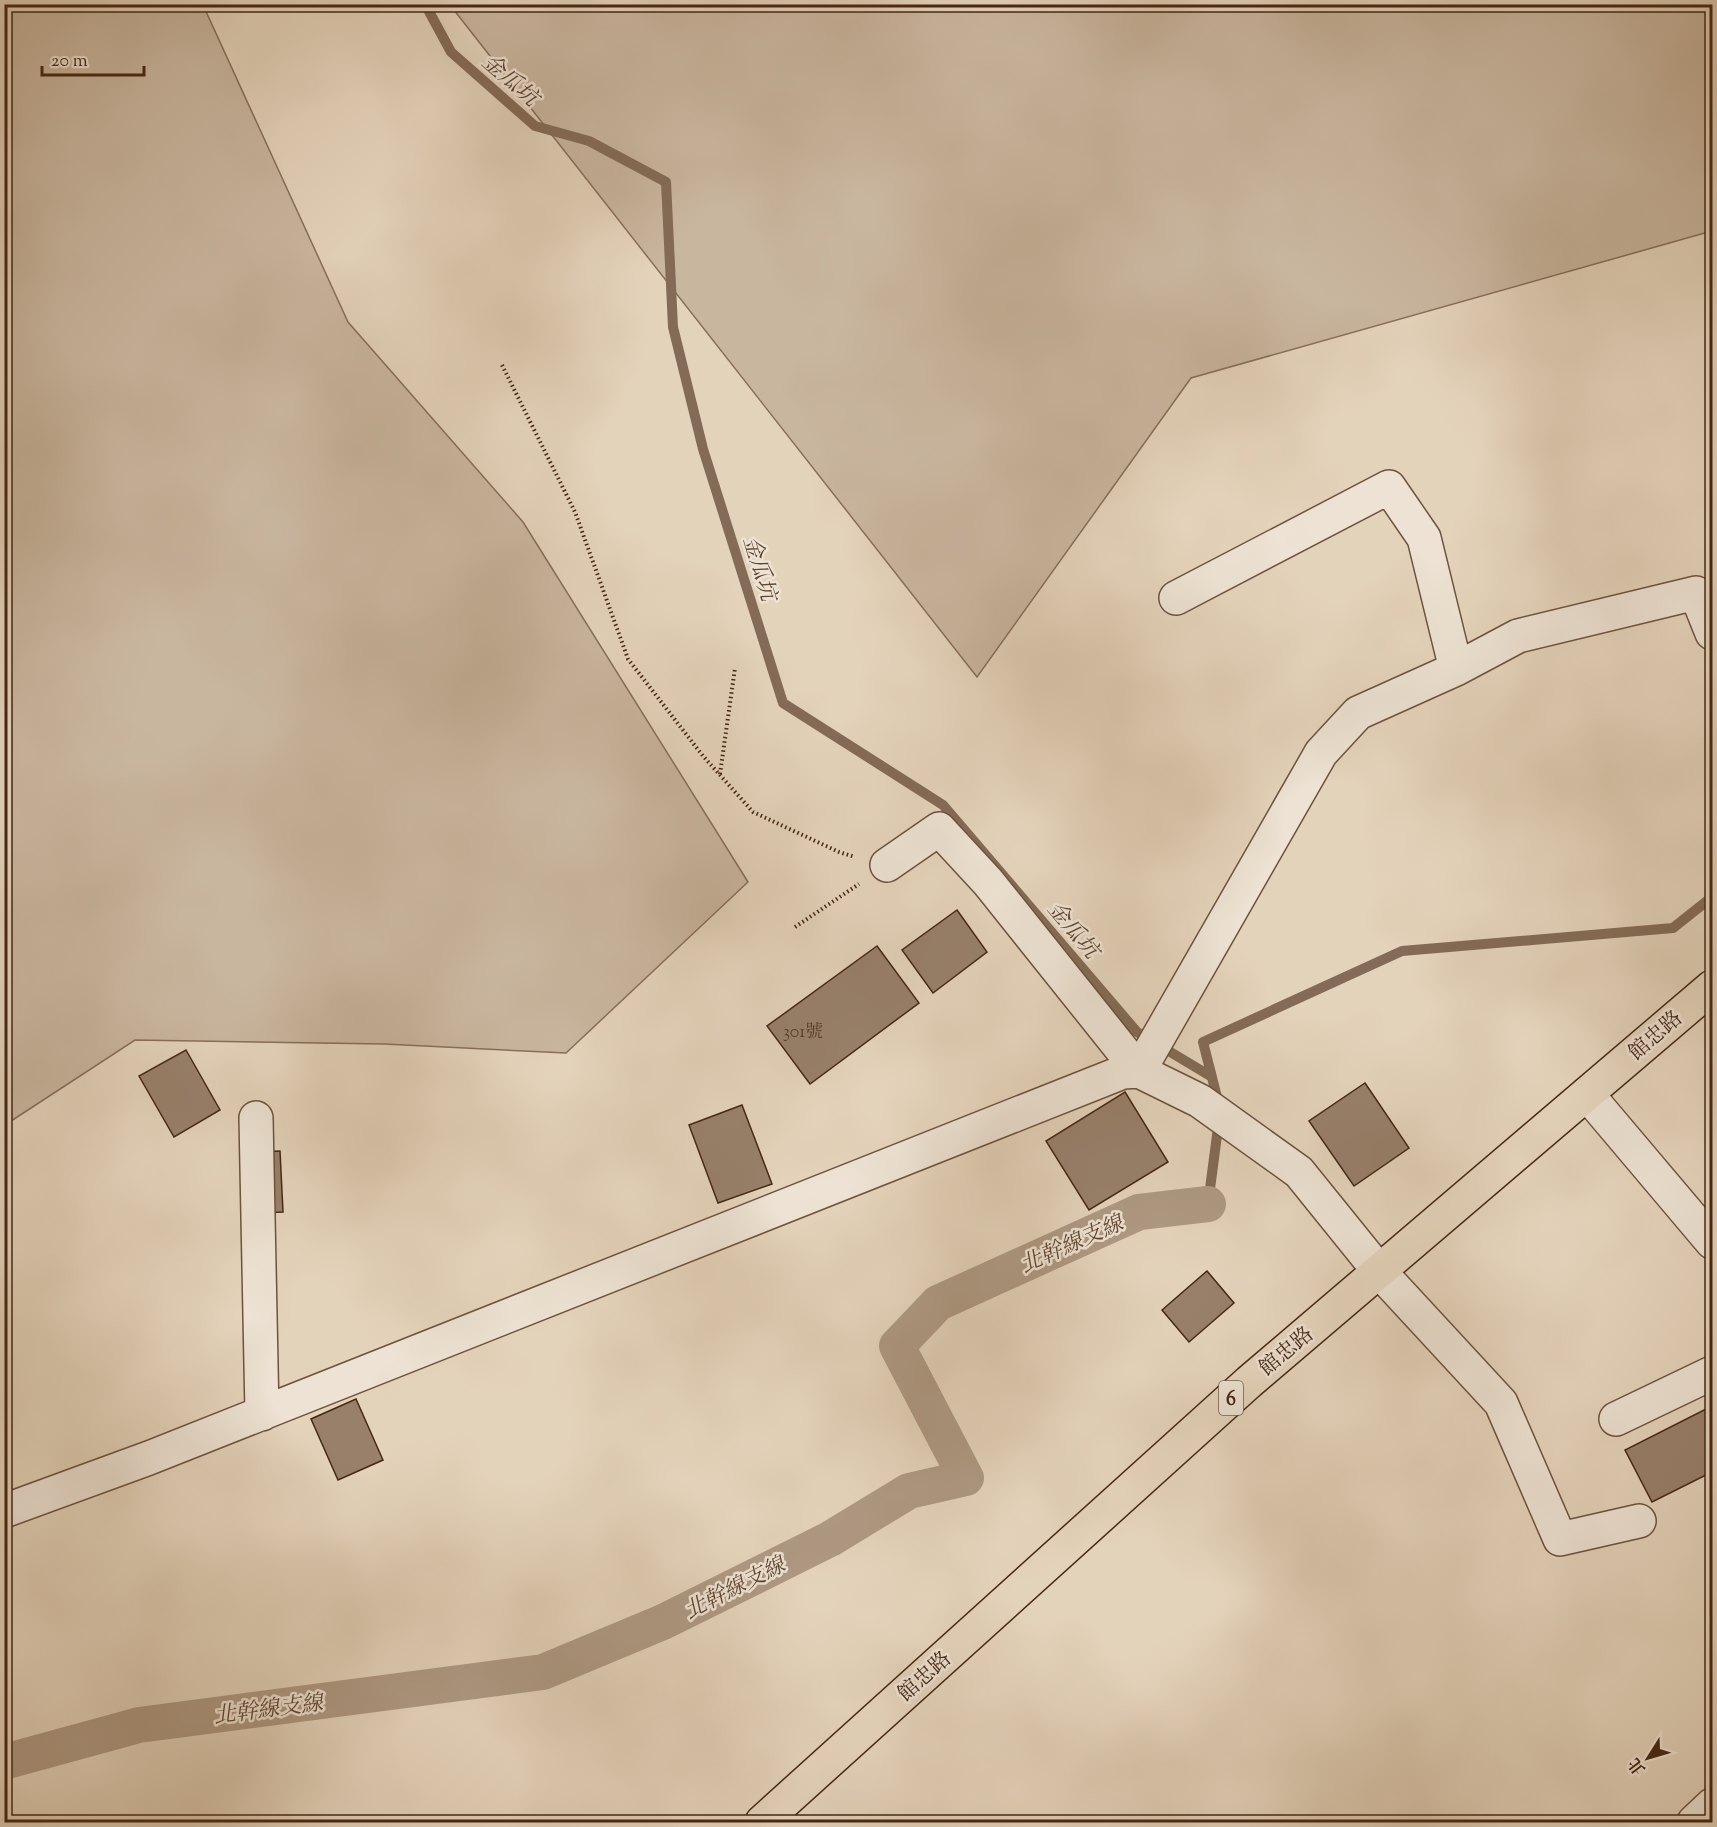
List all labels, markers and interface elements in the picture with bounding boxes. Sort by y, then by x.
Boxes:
scale bar [42,39,144,77]
water label: 金瓜坑 [474,48,547,117]
text: 20 m [51,49,88,75]
water label: 金瓜坑 [733,533,784,608]
water label: 金瓜坑 [1038,895,1107,969]
street label: 館忠路 [1623,1005,1690,1068]
house number: 301號 [783,1020,823,1046]
water label: 北幹線支線 [1015,1208,1131,1283]
street label: 館忠路 [1254,1321,1321,1384]
road number: 6 [1219,1381,1243,1415]
water label: 北幹線支線 [679,1550,793,1629]
street label: 館忠路 [892,1645,959,1710]
water label: 北幹線支線 [212,1688,327,1734]
north arrow [1618,1728,1678,1788]
text: 北 [1624,1752,1652,1779]

